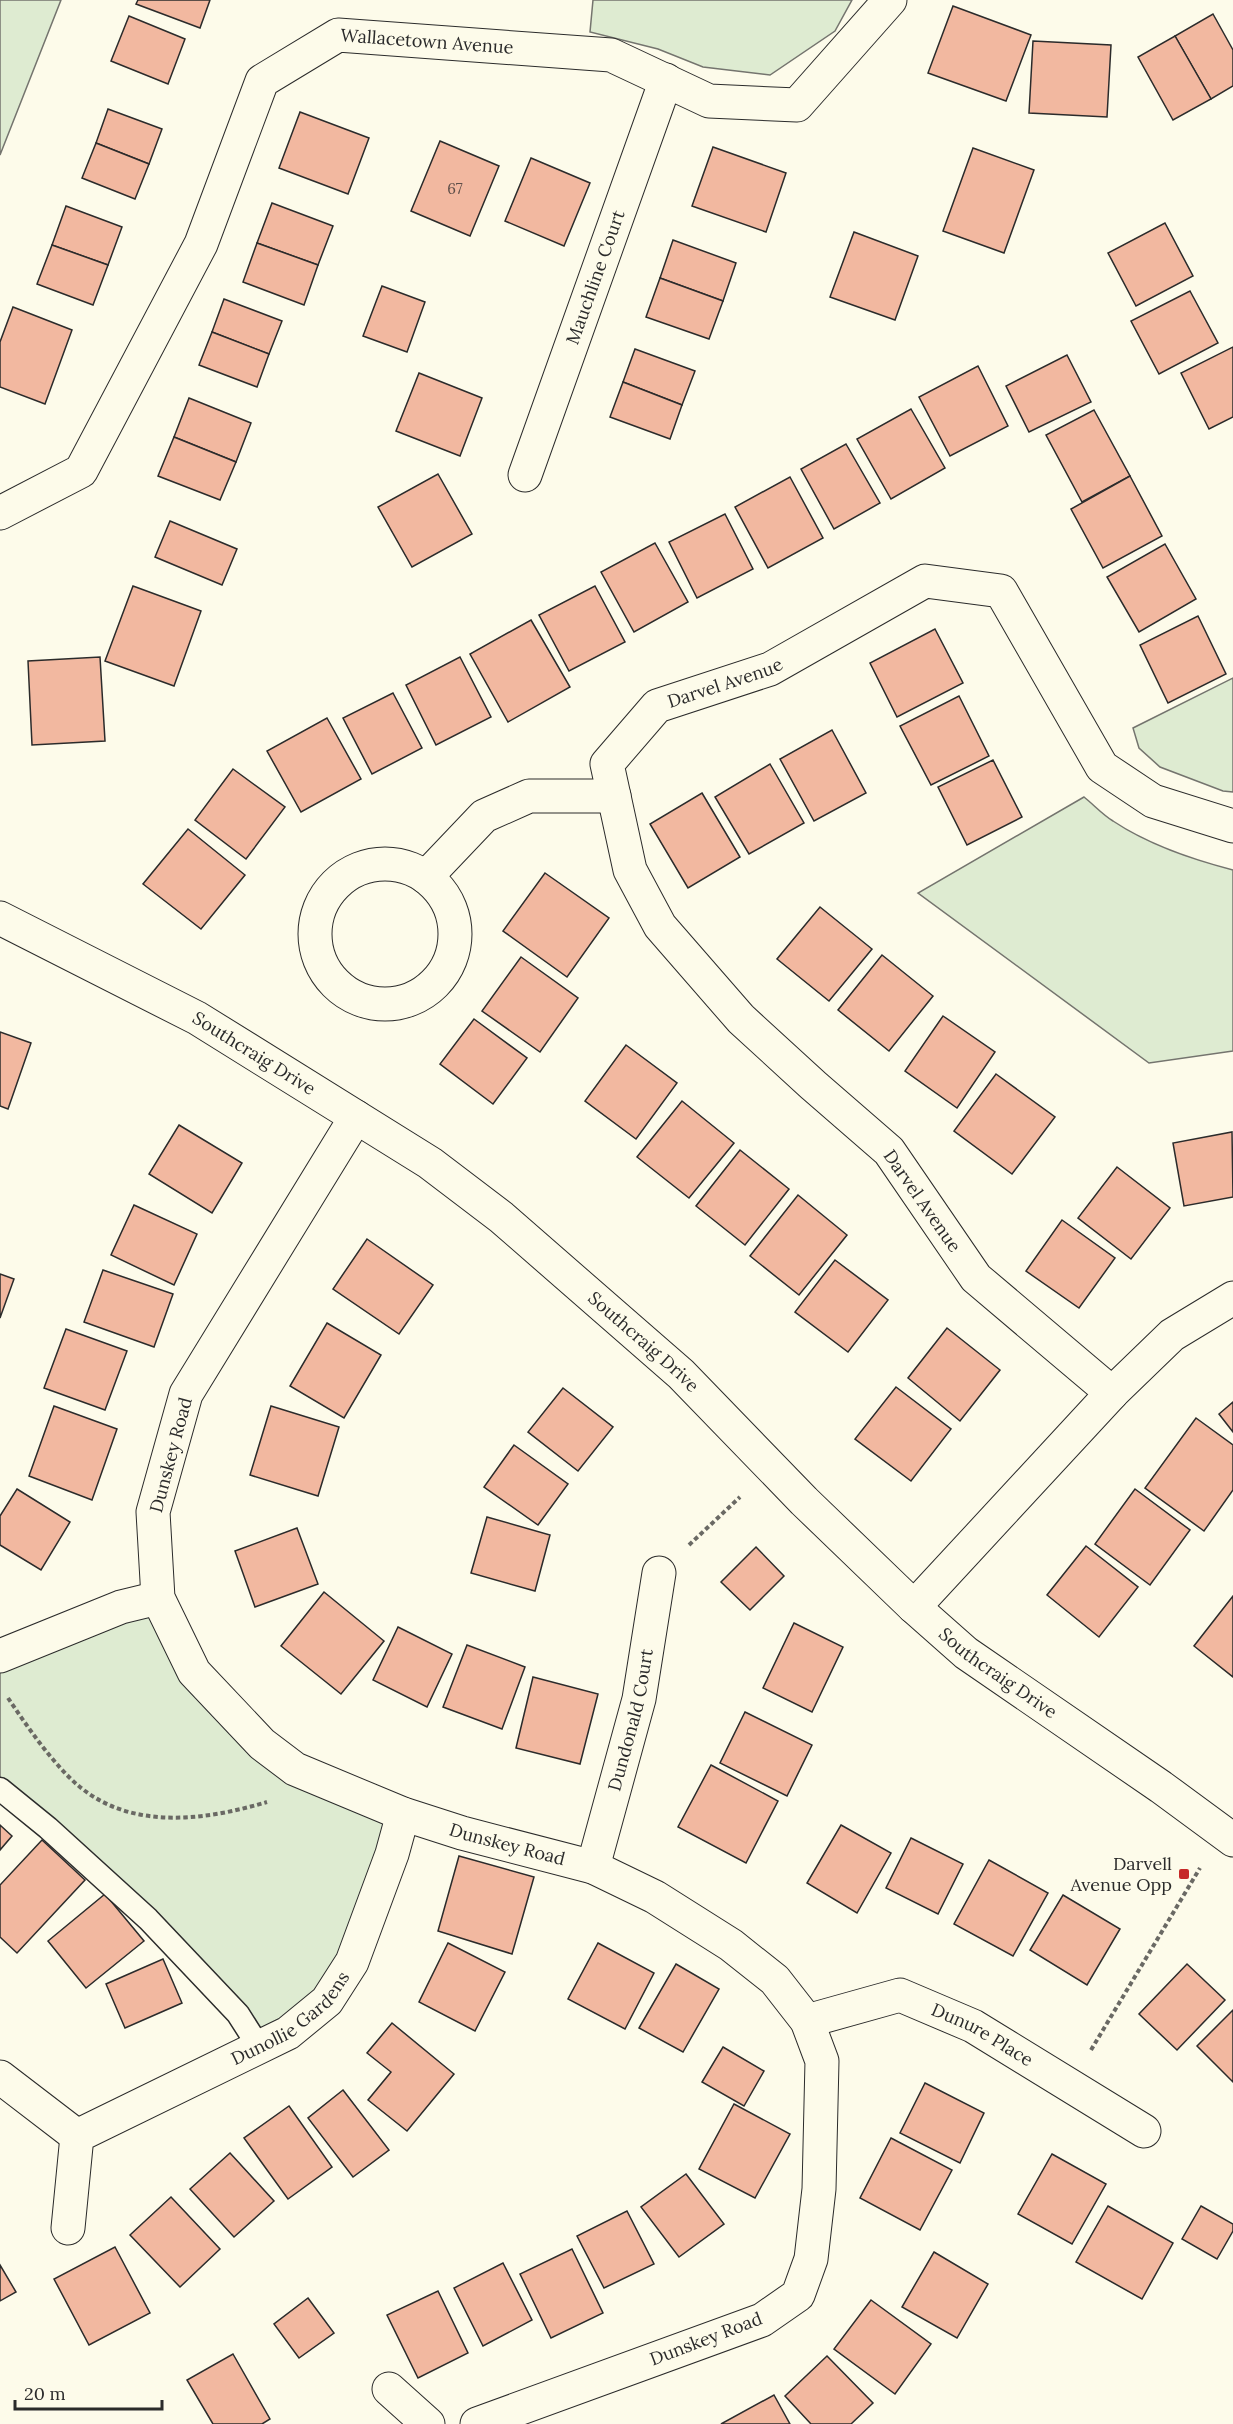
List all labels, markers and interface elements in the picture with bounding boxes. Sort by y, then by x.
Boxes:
street label: Wallacetown Avenue [340,23,514,59]
house number: 67 [447,179,463,198]
street label: Mauchline Court [561,207,630,347]
street label: Darvel Avenue [664,652,787,713]
street label: Southcraig Drive [188,1006,320,1100]
street label: Darvel Avenue [879,1145,966,1257]
street label: Southcraig Drive [584,1286,704,1397]
street label: Dunskey Road [144,1394,197,1515]
street label: Southcraig Drive [934,1622,1062,1723]
street label: Dundonald Court [602,1647,658,1794]
street label: Dunskey Road [446,1818,568,1870]
place label: Darvell Avenue Opp [1069,1852,1172,1896]
marker: Darvell Avenue Opp [1177,1867,1191,1881]
street label: Dunollie Gardens [227,1967,354,2070]
street label: Dunure Place [928,1998,1038,2071]
street label: Dunskey Road [646,2306,766,2371]
scale bar [15,2373,162,2411]
text: 20 m [24,2382,66,2405]

